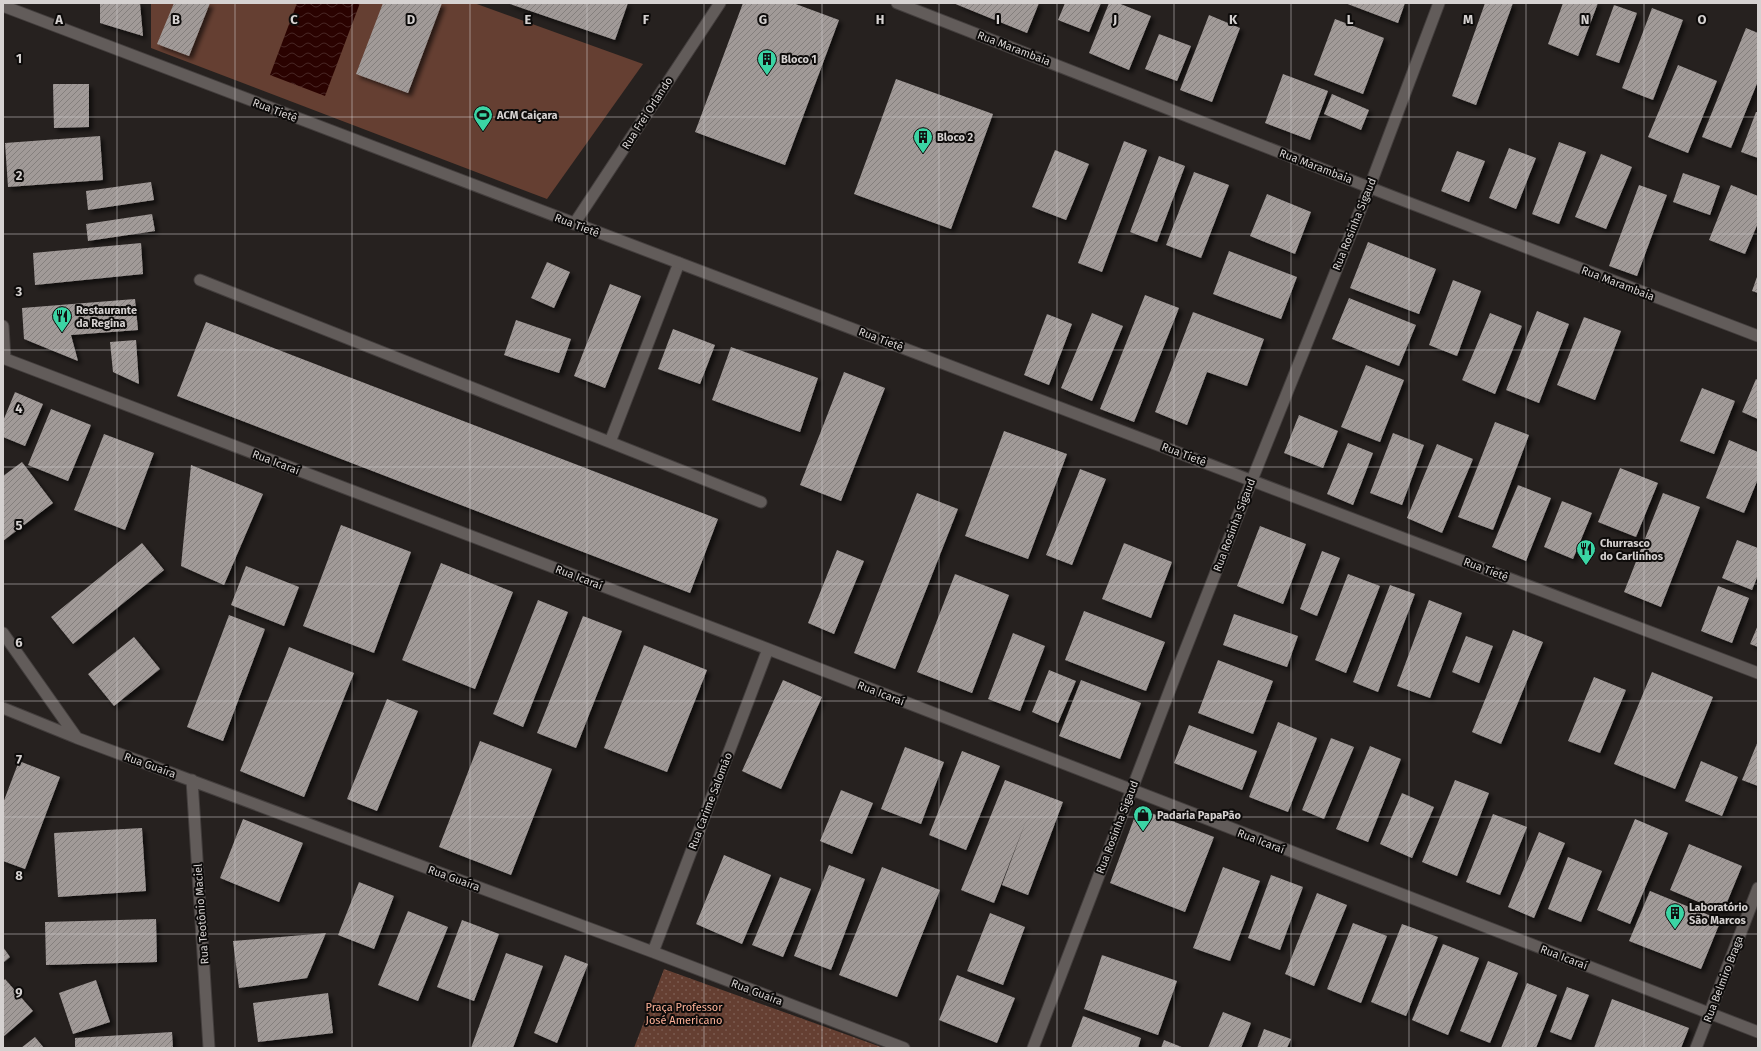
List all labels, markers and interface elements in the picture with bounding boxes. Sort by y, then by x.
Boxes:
text: A [54,12,63,27]
text: B [172,12,180,27]
text: C [290,12,298,27]
text: D [407,12,416,27]
text: E [525,12,532,27]
text: F [643,12,650,27]
text: G [759,12,767,27]
text: H [876,12,884,27]
text: I [996,12,1000,27]
text: J [1112,12,1117,27]
text: K [1229,12,1238,27]
text: L [1347,12,1354,27]
text: M [1463,12,1473,27]
text: N [1581,12,1589,27]
text: O [1698,12,1707,27]
street label: Rua Marambaia [975,29,1052,68]
building icon: Bloco 1 [756,48,778,76]
text: 1 [16,51,22,66]
place label: Bloco 1 [781,53,817,66]
street label: Rua Frei Orlando [619,75,676,152]
street label: Rua Tietê [251,96,299,125]
sports icon: ACM Caiçara [472,104,494,132]
place label: ACM Caiçara [496,109,558,122]
building icon: Bloco 2 [912,126,934,154]
place label: Bloco 2 [937,131,974,144]
street label: Rua Marambaia [1277,147,1354,186]
text: 2 [16,168,23,183]
street label: Rua Rosinha Sigaud [1330,176,1379,272]
street label: Rua Tietê [553,211,601,240]
street label: Rua Marambaia [1579,264,1656,303]
text: 3 [15,284,23,299]
place label: Restaurante da Regina [76,304,137,330]
restaurant icon: Restaurante da Regina [51,305,73,333]
street label: Rua Tietê [857,325,905,354]
text: 4 [15,401,23,416]
street label: Rua Tietê [1160,440,1208,469]
street label: Rua Icaraí [250,448,301,477]
street label: Rua Rosinha Sigaud [1211,477,1258,573]
text: 5 [16,518,23,533]
place label: Churrasco do Carlinhos [1600,537,1664,563]
restaurant icon: Churrasco do Carlinhos [1575,538,1597,566]
street label: Rua Tietê [1462,555,1510,584]
street label: Rua Icaraí [553,563,604,592]
text: 6 [15,635,23,650]
street label: Rua Icaraí [855,679,906,708]
street label: Rua Guaíra [122,750,178,781]
street label: Rua Carime Salomão [686,751,735,852]
text: 7 [16,752,22,767]
street label: Rua Rosinha Sigaud [1094,779,1141,875]
shop icon: Padaria PapaPão [1132,804,1154,832]
place label: Padaria PapaPão [1157,809,1241,822]
street label: Rua Icaraí [1235,827,1286,856]
street label: Rua Teotônio Maciel [192,863,211,965]
street label: Rua Guaíra [426,863,482,894]
text: 8 [15,868,23,883]
place label: Laboratório São Marcos [1689,901,1749,927]
building icon: Laboratório São Marcos [1664,902,1686,930]
street label: Rua Belmiro Braga [1701,934,1746,1024]
street label: Rua Icaraí [1538,943,1589,972]
street label: Rua Guaíra [729,977,784,1008]
text: 9 [15,985,23,1000]
park label: Praça Professor José Americano [646,1001,723,1027]

